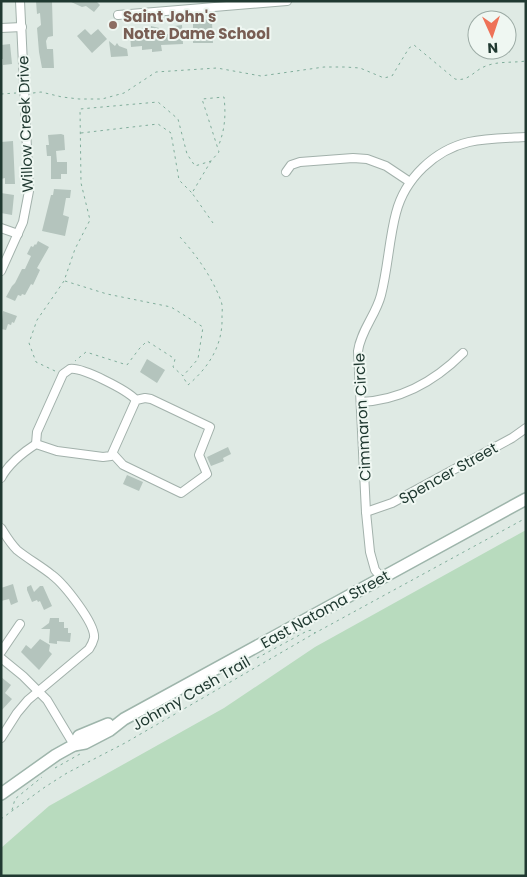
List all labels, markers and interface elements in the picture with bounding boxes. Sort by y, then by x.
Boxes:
place label: Saint John's Notre Dame School [123,6,270,44]
north arrow [467,10,517,60]
marker: Saint John's Notre Dame School [107,19,119,31]
text: N [487,38,498,58]
street label: Willow Creek Drive [12,55,38,193]
street label: Cimmaron Circle [348,352,376,482]
street label: Spencer Street [395,437,501,509]
street label: East Natoma Street [257,565,393,653]
street label: Johnny Cash Trail [128,651,254,735]

